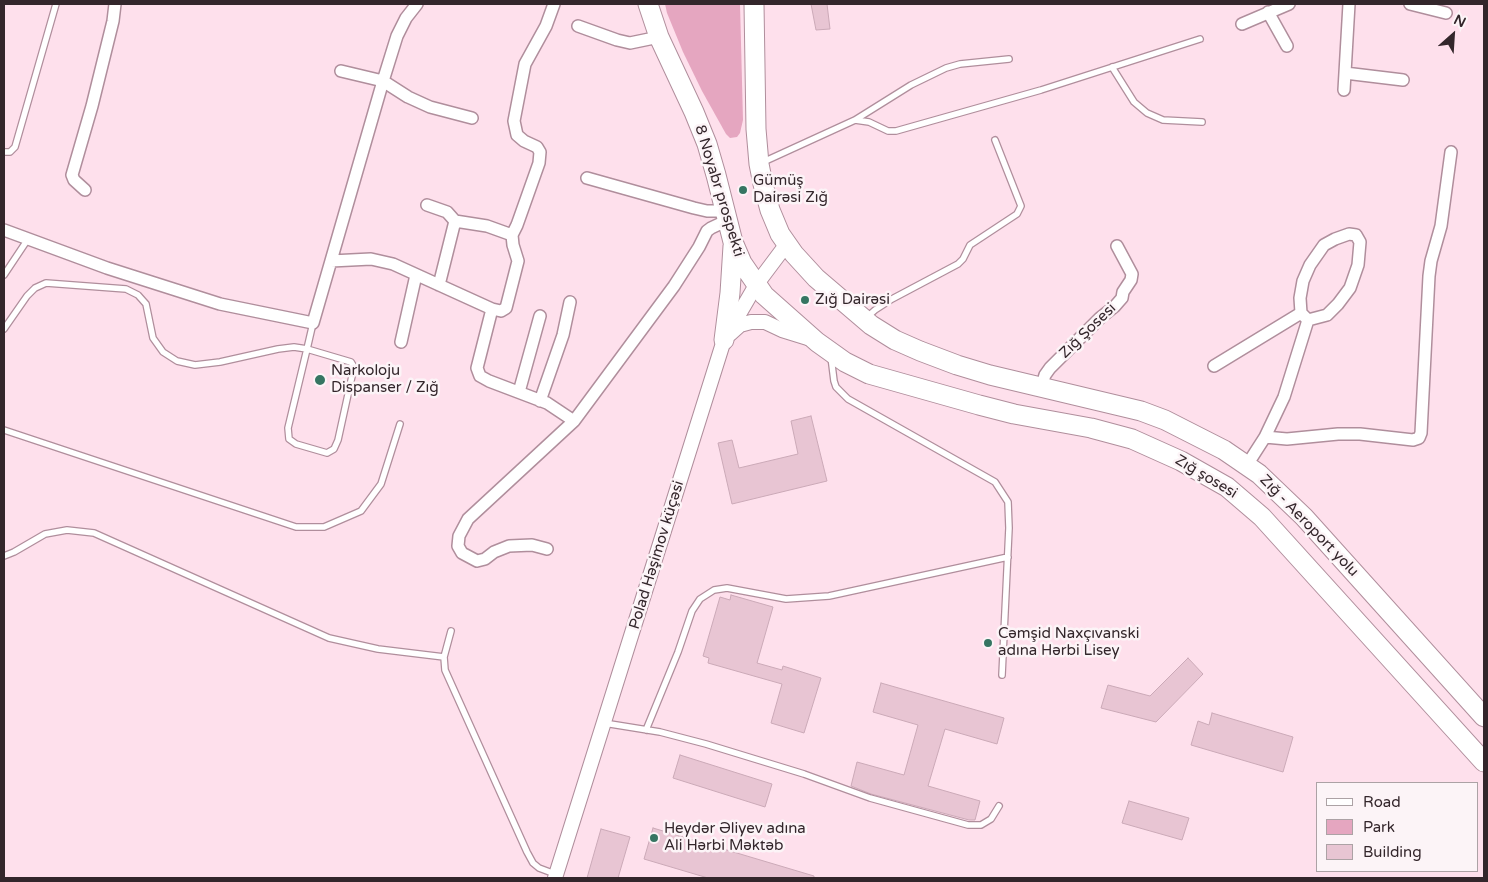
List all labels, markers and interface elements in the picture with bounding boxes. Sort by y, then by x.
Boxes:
north arrow [1428,10,1478,60]
text: N [1451,11,1469,31]
street label: 8 Noyabr prospekti [690,123,748,259]
place label: Gümüş Dairəsi Zığ [753,172,828,207]
marker: Gümüş Dairəsi Zığ [737,184,749,196]
place label: Zığ Dairəsi [815,291,890,309]
marker: Zığ Dairəsi [799,294,811,306]
street label: Zığ Şosesi [1056,300,1120,362]
place label: Narkoloju Dispanser / Zığ [331,362,439,397]
marker: Narkoloju Dispanser / Zığ [313,373,327,387]
street label: Zığ şosesi [1172,451,1240,503]
street label: Zığ - Aeroport yolu [1256,471,1362,581]
street label: Polad Həşimov küçəsi [626,479,688,631]
place label: Cəmşid Naxçıvanski adına Hərbi Lisey [998,625,1139,660]
marker: Cəmşid Naxçıvanski adına Hərbi Lisey [982,637,994,649]
legend [1316,782,1478,872]
text: Road [1363,793,1401,811]
text: Park [1363,818,1395,836]
place label: Heydər Əliyev adına Ali Hərbi Məktəb [664,820,806,855]
marker: Heydər Əliyev adına Ali Hərbi Məktəb [648,832,660,844]
text: Building [1363,843,1422,861]

